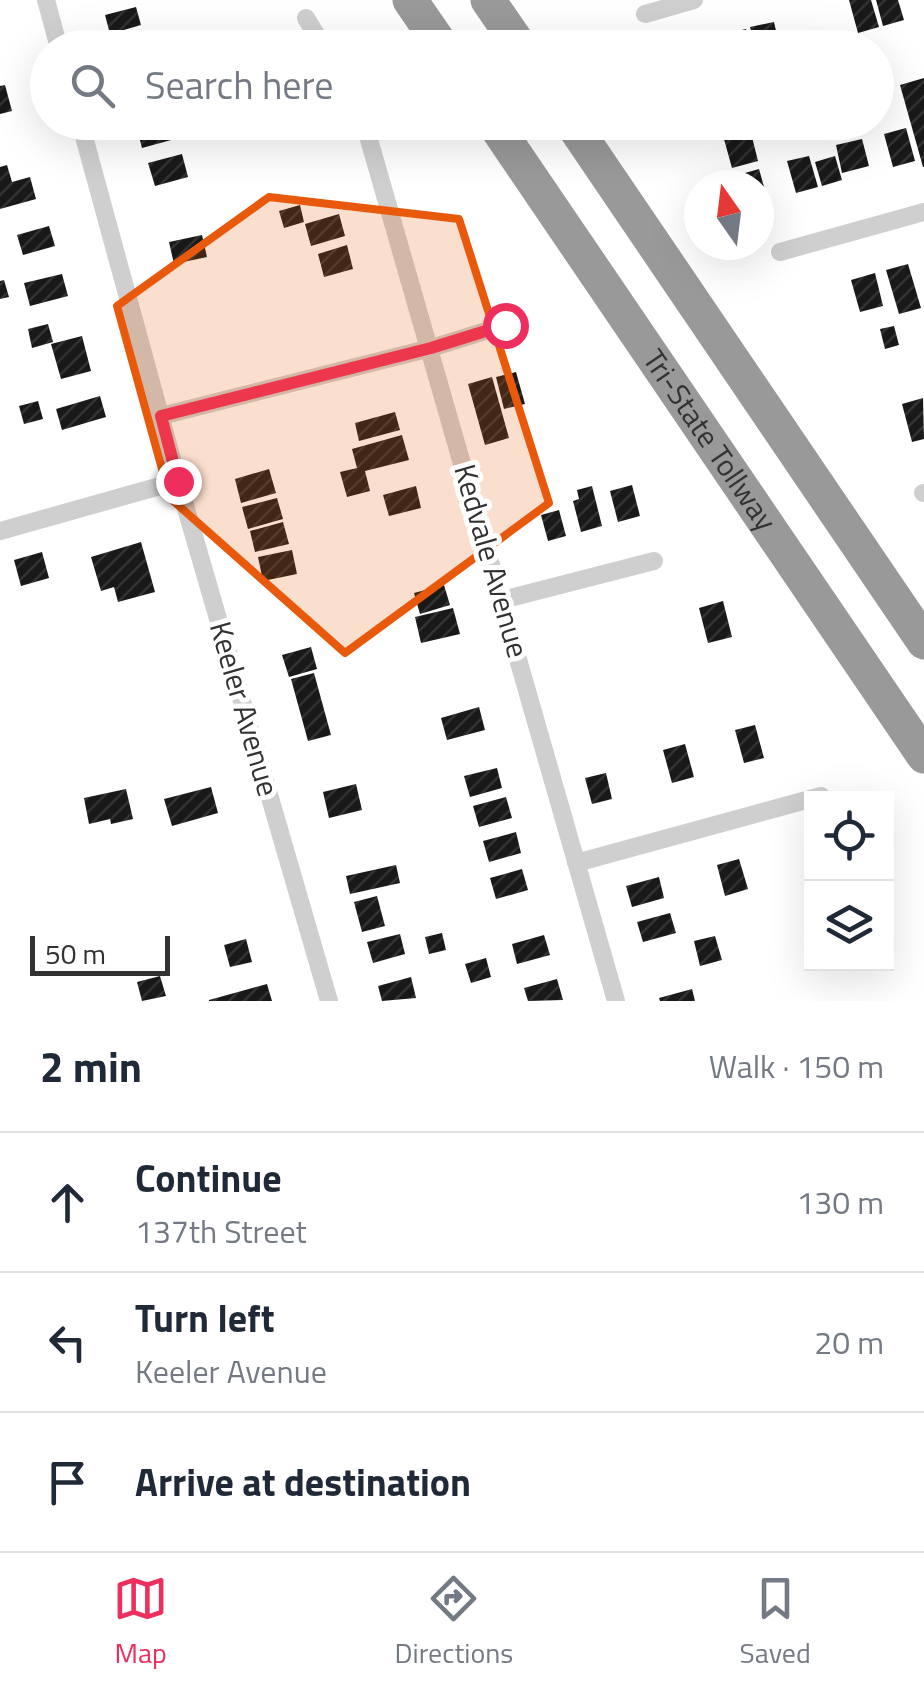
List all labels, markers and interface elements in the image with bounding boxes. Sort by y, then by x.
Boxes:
search box [30,30,894,140]
text: Search here [145,56,333,114]
icon: search [65,58,120,113]
north arrow [684,170,774,260]
route start [483,303,529,349]
street label: Tri-State Tollway [632,340,789,540]
route end [156,459,202,505]
street label: Kedvale Avenue [442,459,542,663]
street label: Keeler Avenue [198,616,292,801]
map controls [804,791,894,971]
button: locate [804,791,894,881]
button: layers [804,881,894,971]
scale bar [30,931,170,976]
text: 50 m [45,932,106,975]
text: 2 min [40,1034,142,1098]
text: Walk · 150 m [709,1042,884,1090]
text: Continue [135,1149,282,1207]
icon: ahead [40,1175,95,1230]
text: 130 m [796,1178,884,1226]
text: 137th Street [135,1207,307,1255]
text: Turn left [135,1289,275,1347]
icon: left [40,1315,95,1370]
text: 20 m [814,1318,884,1366]
text: Keeler Avenue [135,1347,327,1395]
text: Arrive at destination [135,1453,471,1511]
icon: arrive [40,1455,95,1510]
tab: Map [113,1571,168,1674]
tab: Directions [394,1571,513,1674]
tab: Saved [740,1571,811,1674]

